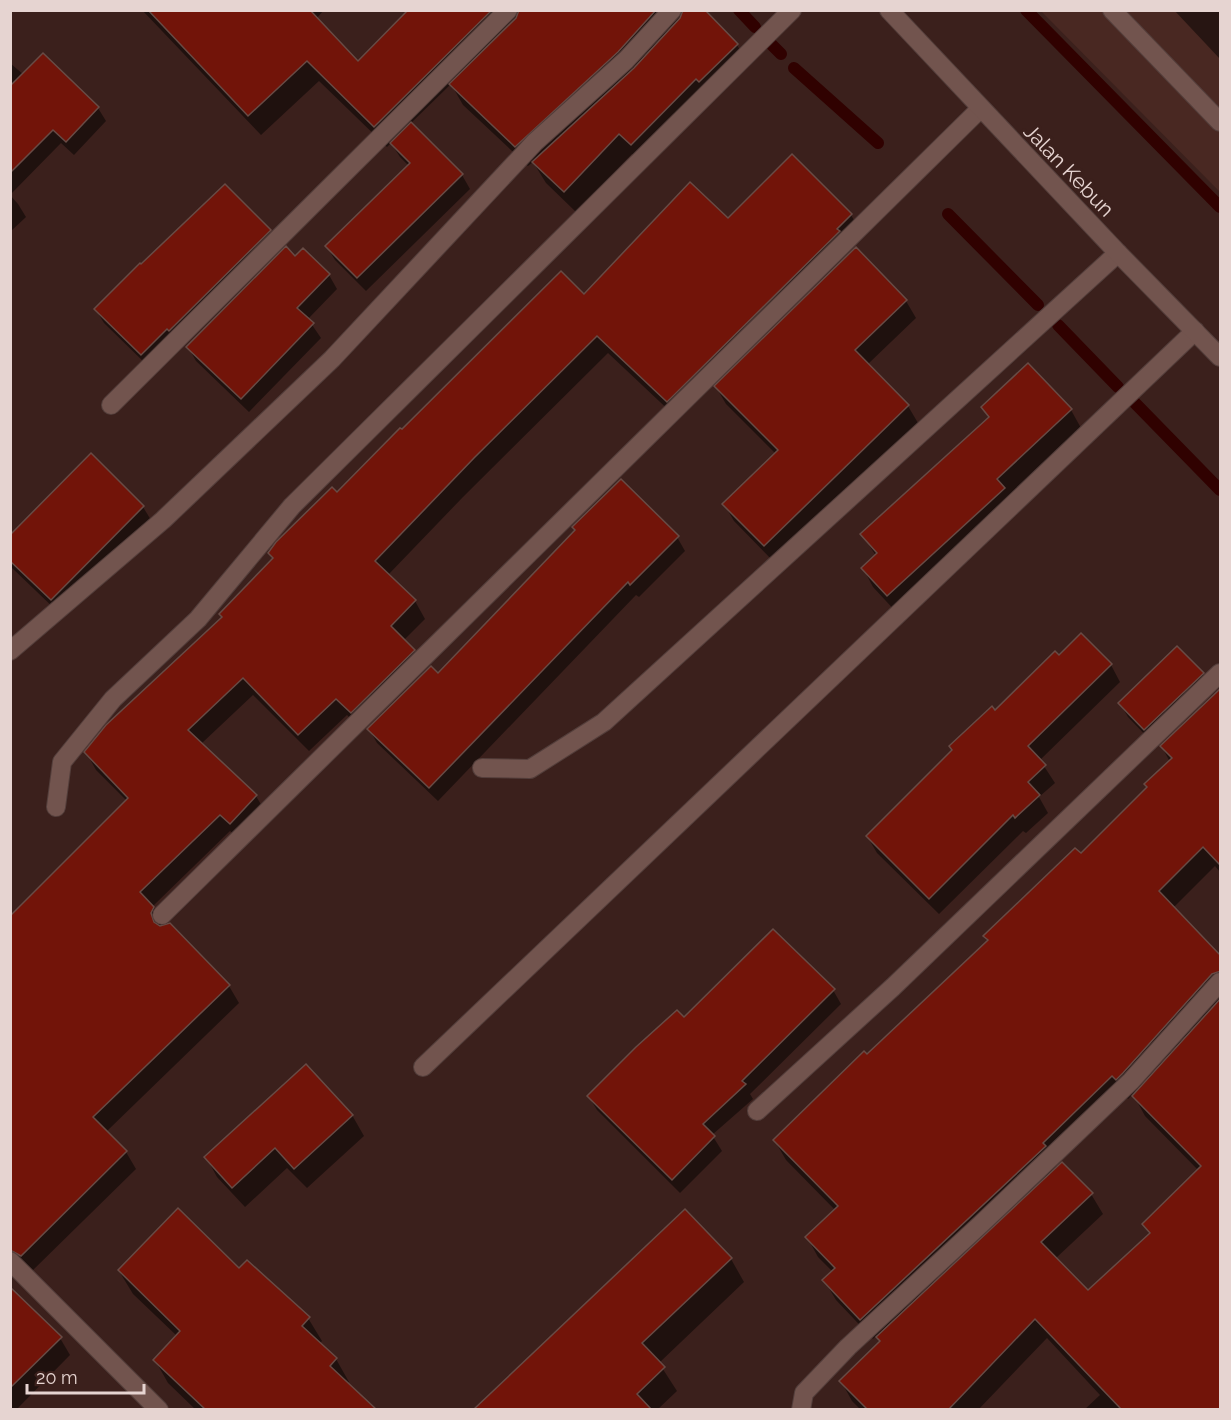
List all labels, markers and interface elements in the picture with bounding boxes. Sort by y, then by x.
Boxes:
street label: Jalan Kebun [1019,119,1119,221]
scale bar [27,1357,144,1395]
text: 20 m [36,1367,78,1388]

